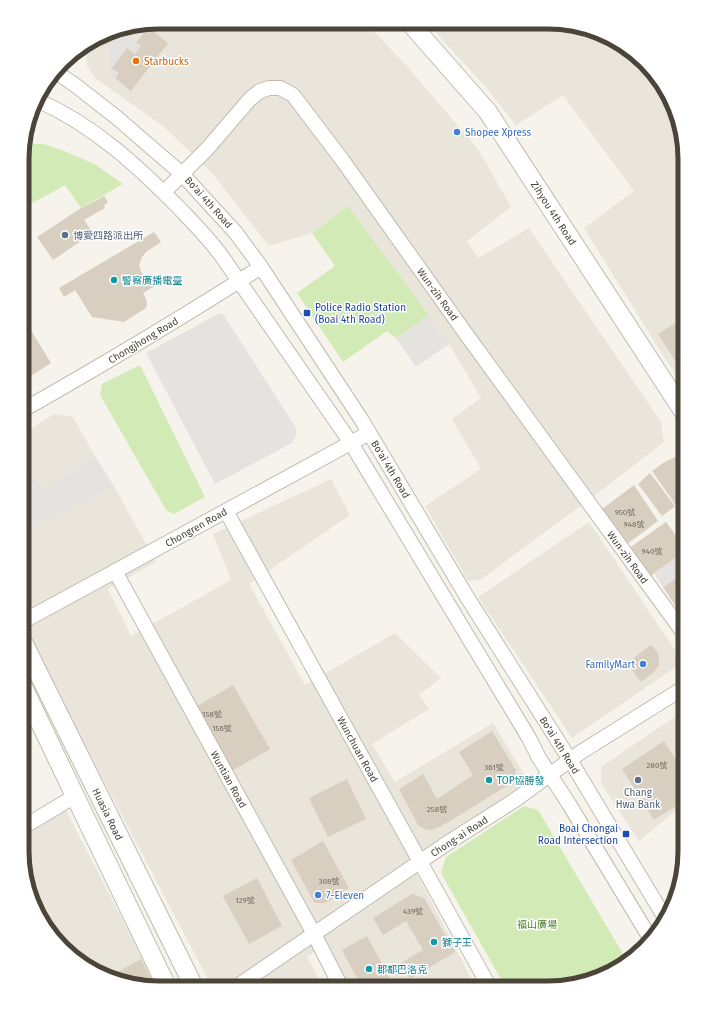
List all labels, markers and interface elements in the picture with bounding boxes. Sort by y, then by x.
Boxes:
marker: Starbucks [131,56,141,66]
place label: Starbucks [144,56,189,68]
marker: Shopee Xpress [452,127,462,137]
place label: Shopee Xpress [465,127,532,139]
street label: Bo'ai 4th Road [182,174,235,231]
street label: Zihyou 4th Road [528,179,578,248]
marker: 博愛四路派出所 [60,230,70,240]
place label: 博愛四路派出所 [73,230,143,242]
street label: Wun-zih Road [414,266,460,323]
marker: 警察廣播電臺 [109,275,119,285]
place label: 警察廣播電臺 [122,275,182,287]
place label: Police Radio Station (Boai 4th Road) [315,302,406,326]
marker: Police Radio Station (Boai 4th Road) [302,308,312,318]
street label: Chongjhong Road [106,315,181,366]
street label: Bo'ai 4th Road [368,438,412,501]
street label: Chongren Road [163,506,230,550]
house number: 950號 [615,508,635,517]
house number: 948號 [624,520,644,529]
street label: Wun-zih Road [604,529,650,586]
house number: 940號 [642,547,662,556]
place label: FamilyMart [585,659,635,671]
marker: FamilyMart [638,659,648,669]
house number: 158號 [202,710,222,719]
street label: Wunchuan Road [334,715,380,784]
street label: Bo'ai 4th Road [537,715,582,776]
house number: 156號 [212,724,232,733]
street label: Wuntian Road [208,749,249,810]
house number: 280號 [647,761,667,770]
house number: 361號 [484,763,504,772]
marker: TOP協勝發 [484,775,494,785]
place label: TOP協勝發 [497,775,545,787]
marker: Chang Hwa Bank [633,775,643,785]
street label: Huasia Road [89,786,125,843]
place label: Chang Hwa Bank [616,787,661,811]
house number: 258號 [427,805,447,814]
street label: Chong-ai Road [429,814,491,860]
place label: Boai Chongai Road Intersection [538,823,618,847]
marker: Boai Chongai Road Intersection [621,829,631,839]
house number: 308號 [319,877,339,886]
marker: 7-Eleven [313,890,323,900]
place label: 7-Eleven [326,890,364,902]
house number: 129號 [235,896,255,905]
house number: 439號 [403,907,423,916]
park label: 福山廣場 [517,919,557,931]
marker: 獅子王 [429,937,439,947]
place label: 獅子王 [442,937,472,949]
marker: 郡都巴洛克 [364,964,374,974]
place label: 郡都巴洛克 [377,964,427,976]

